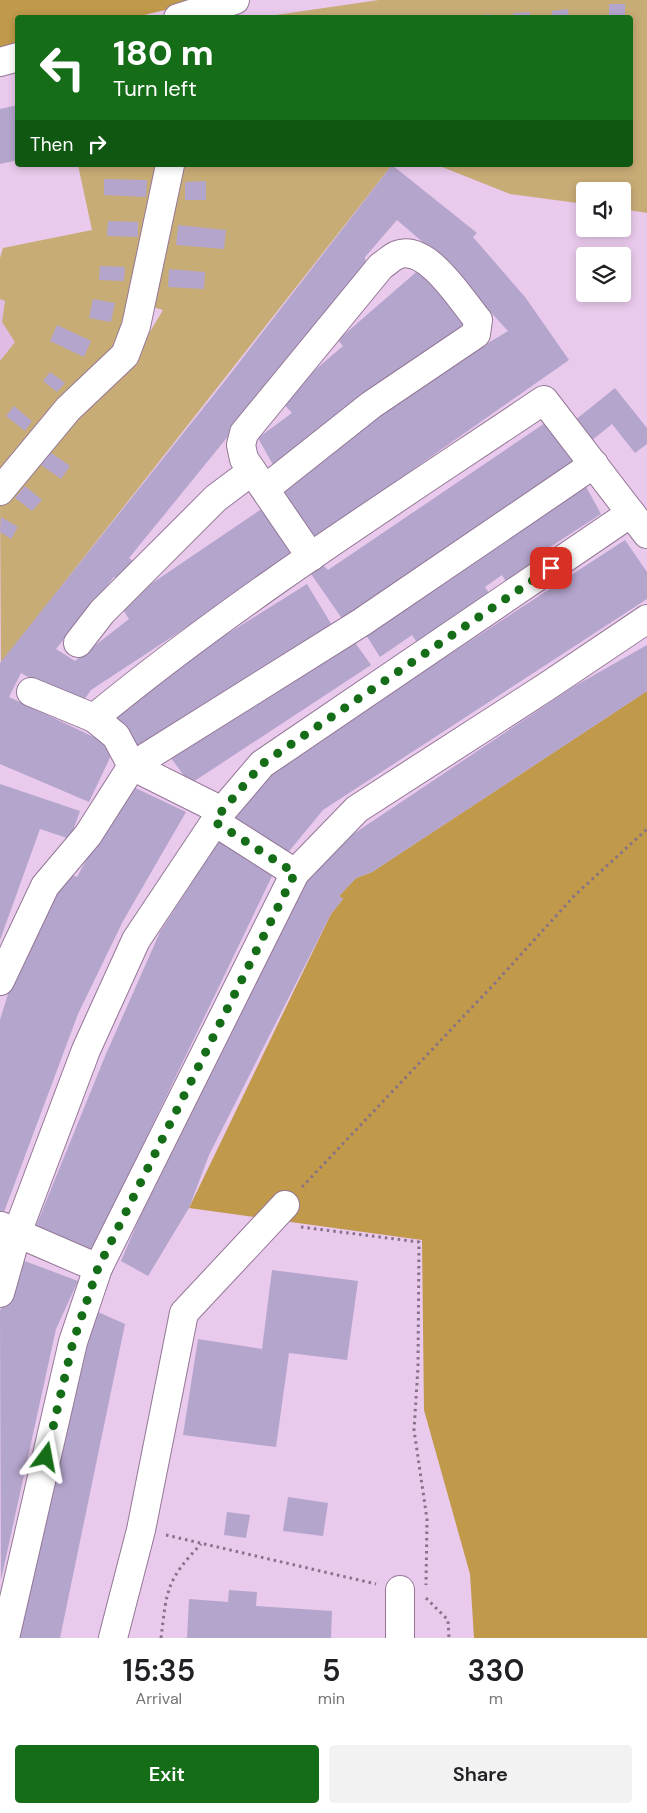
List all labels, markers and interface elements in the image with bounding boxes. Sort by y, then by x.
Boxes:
text: 180 m [113,30,214,76]
icon: left [30,35,95,100]
text: Turn left [113,74,197,103]
icon: right [83,130,111,158]
text: Then [30,132,73,157]
map controls [576,182,631,302]
button: sound [576,182,631,237]
button: layers [576,247,631,302]
pin [530,547,572,589]
icon: arrive [537,554,565,582]
position arrow [19,1430,71,1482]
text: 15:35 [123,1651,195,1690]
text: 5 [322,1651,341,1690]
text: 330 [468,1651,524,1690]
text: Arrival [136,1688,182,1709]
text: min [318,1688,345,1709]
text: m [489,1688,503,1709]
button: Exit [15,1745,319,1803]
button: Share [329,1745,632,1803]

